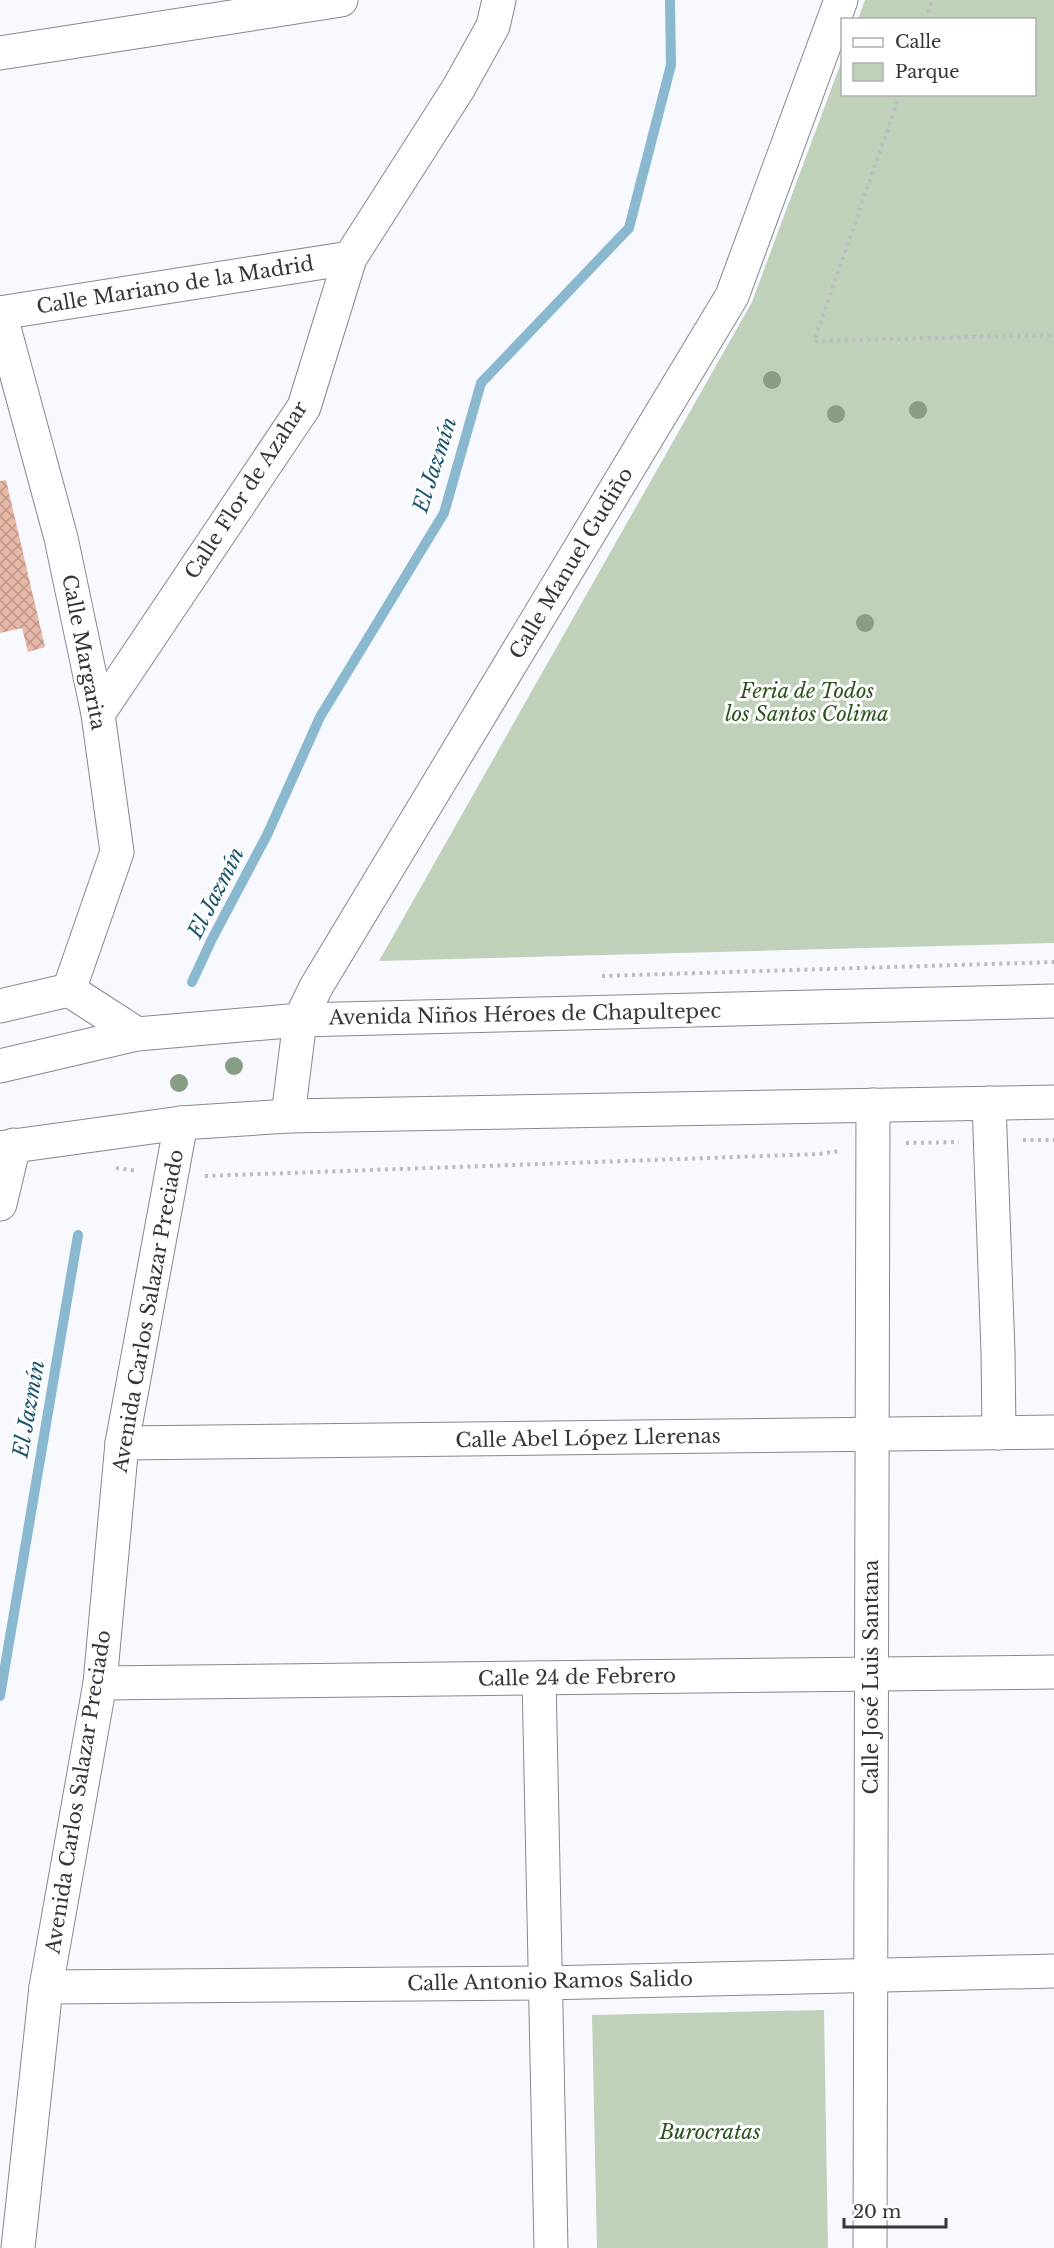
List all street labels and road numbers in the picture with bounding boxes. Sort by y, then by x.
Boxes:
street label: Calle Mariano de la Madrid [35,251,315,319]
street label: Calle Flor de Azahar [180,396,313,583]
street label: Calle Manuel Gudiño [504,463,638,663]
street label: Calle Margarita [57,572,111,733]
street label: Avenida Niños Héroes de Chapultepec [328,999,722,1029]
street label: Avenida Carlos Salazar Preciado [108,1148,188,1475]
street label: Calle Abel López Llerenas [455,1424,721,1452]
street label: Calle José Luis Santana [859,1559,883,1794]
street label: Avenida Carlos Salazar Preciado [40,1628,115,1957]
street label: Calle 24 de Febrero [478,1663,676,1691]
street label: Calle Antonio Ramos Salido [407,1967,693,1995]

